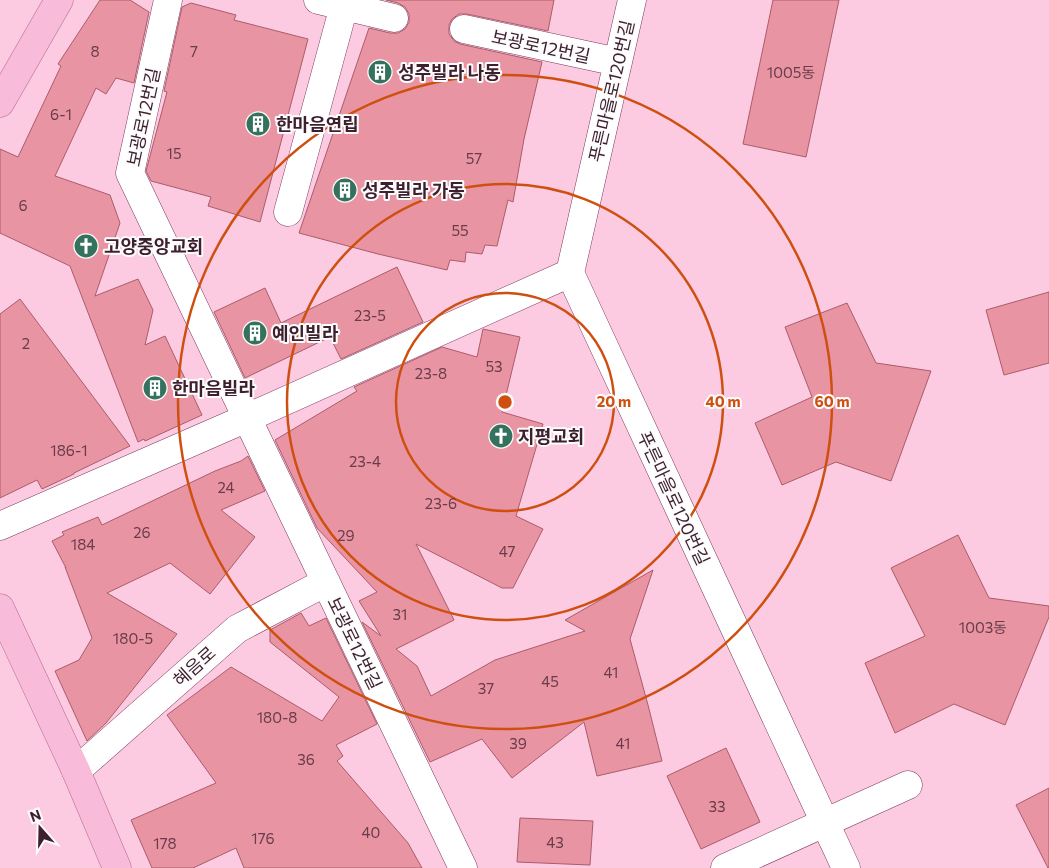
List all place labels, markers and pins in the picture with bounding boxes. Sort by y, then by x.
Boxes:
building icon: 성주빌라 나동 [367,59,393,85]
place label: 성주빌라 나동 [398,61,501,83]
building icon: 한마음연립 [245,111,271,137]
place label: 한마음연립 [276,113,359,135]
building icon: 성주빌라 가동 [332,177,358,203]
place label: 성주빌라 가동 [362,179,465,201]
church icon: 고양중앙교회 [73,233,99,259]
place label: 고양중앙교회 [104,235,203,257]
building icon: 예인빌라 [242,320,268,346]
place label: 예인빌라 [272,322,339,344]
building icon: 한마음빌라 [142,375,168,401]
place label: 한마음빌라 [172,377,255,399]
centre of rings [496,393,514,411]
church icon: 지평교회 [488,423,514,449]
place label: 지평교회 [518,425,584,447]

